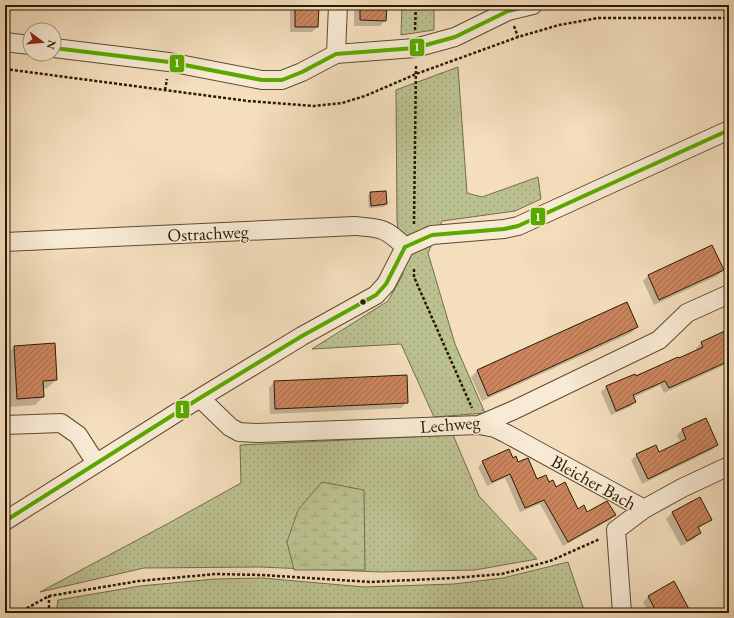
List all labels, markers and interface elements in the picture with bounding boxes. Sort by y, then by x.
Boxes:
north arrow [22,22,62,62]
line badge: 1 [409,38,425,57]
text: N [44,39,60,51]
text: 1 [414,40,420,54]
line badge: 1 [169,54,185,73]
text: 1 [174,56,180,70]
line badge: 1 [530,207,546,226]
text: 1 [535,210,541,224]
street label: Ostrachweg [167,219,249,247]
unlabelled marker [358,297,368,307]
line badge: 1 [175,400,190,419]
text: 1 [179,402,185,416]
street label: Lechweg [419,410,481,438]
street label: Bleicher Bach [547,449,641,515]

